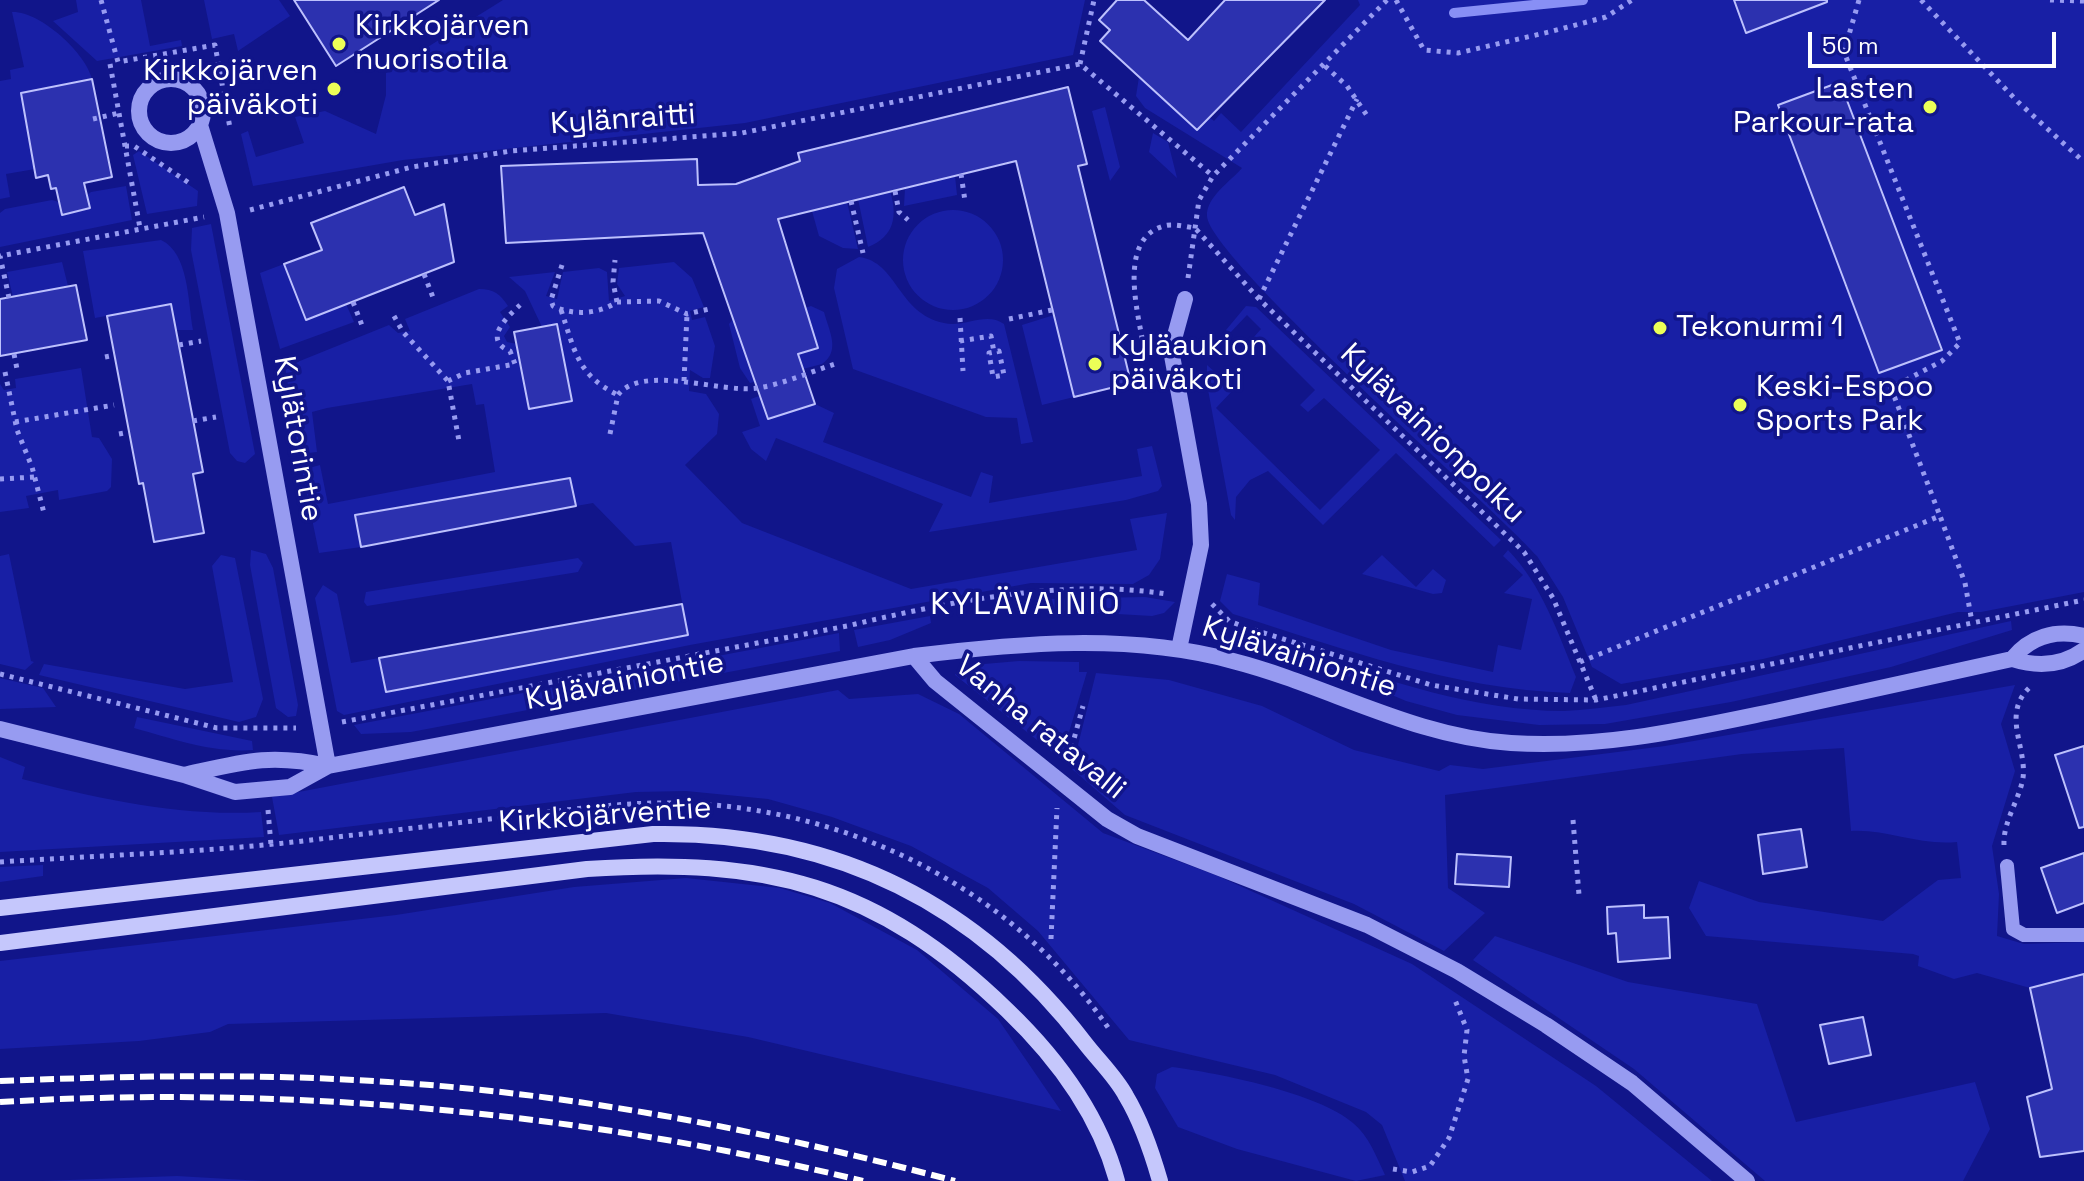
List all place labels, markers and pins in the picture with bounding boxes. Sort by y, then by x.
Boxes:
place label: Kirkkojärven nuorisotila [355,9,530,80]
marker: Kirkkojärven nuorisotila [330,35,348,53]
place label: Kirkkojärven päiväkoti [143,54,318,124]
place label: Lasten Parkour-rata [1733,72,1914,142]
marker: Kirkkojärven päiväkoti [325,80,343,98]
marker: Lasten Parkour-rata [1921,98,1939,116]
place label: Tekonurmi 1 [1676,310,1843,346]
marker: Tekonurmi 1 [1651,319,1669,337]
place label: Kyläaukion päiväkoti [1111,329,1268,400]
marker: Kyläaukion päiväkoti [1086,355,1104,373]
place label: Keski-Espoo Sports Park [1756,370,1933,440]
marker: Keski-Espoo Sports Park [1731,396,1749,414]

